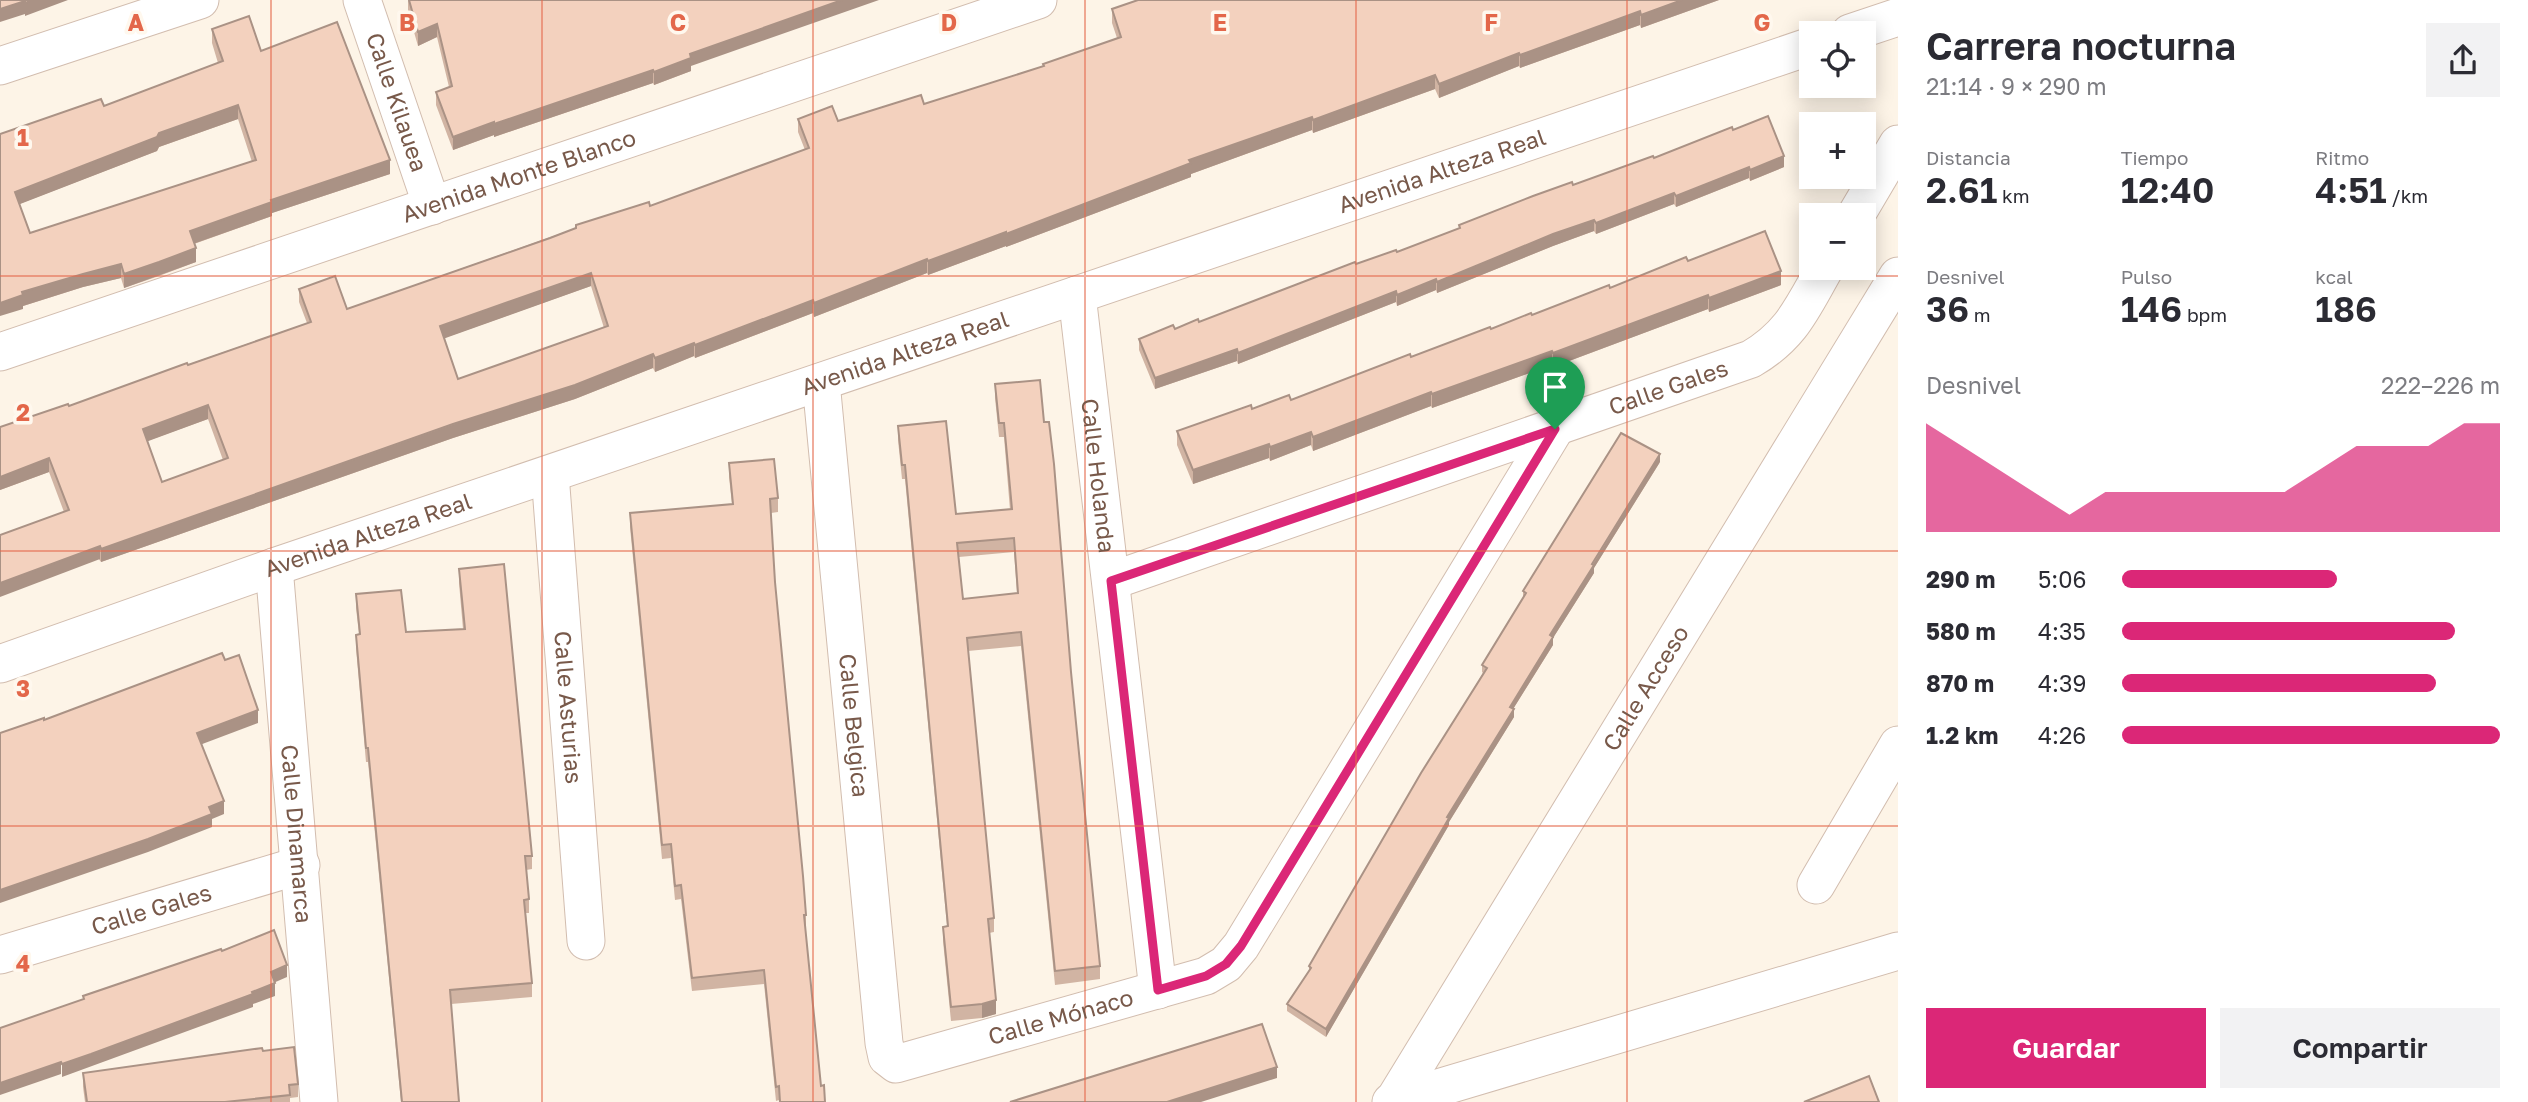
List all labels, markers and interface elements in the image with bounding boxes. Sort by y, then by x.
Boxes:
text: A [128,8,145,36]
text: B [399,8,415,36]
text: C [670,8,686,36]
text: D [941,8,957,36]
text: E [1213,8,1227,36]
text: F [1484,8,1498,36]
text: G [1754,8,1770,36]
map controls [1799,21,1876,280]
button: locate [1799,21,1876,98]
text: Carrera nocturna [1926,23,2236,68]
button: share [2426,23,2500,97]
street label: Calle Kilauea [361,29,434,175]
text: 21:14 · 9 × 290 m [1926,72,2107,100]
button: + [1799,112,1876,189]
street label: Avenida Monte Blanco [398,122,639,228]
street label: Avenida Alteza Real [1334,122,1549,218]
text: 1 [17,123,29,151]
text: Distancia [1926,146,2011,169]
text: Tiempo [2121,146,2188,169]
text: Ritmo [2315,146,2369,169]
text: 2.61 [1926,169,1997,211]
text: 12:40 [2121,169,2214,211]
text: 4:51 [2315,169,2387,211]
text: km [1997,184,2030,207]
text: /km [2387,184,2428,207]
button: − [1799,203,1876,280]
text: Desnivel [1926,265,2005,288]
text: Pulso [2121,265,2172,288]
text: kcal [2315,265,2353,288]
text: 36 [1926,288,1969,330]
text: 146 [2121,288,2182,330]
text: 186 [2315,288,2377,330]
text: m [1969,303,1991,326]
text: bpm [2182,303,2227,326]
street label: Avenida Alteza Real [797,304,1012,400]
street label: Calle Gales [1605,353,1731,420]
pin [1525,357,1585,429]
icon: arrive [1536,368,1574,406]
text: Desnivel [1926,371,2021,399]
text: 222–226 m [2381,371,2500,399]
street label: Calle Holanda [1076,397,1122,554]
text: 2 [16,398,30,426]
street label: Avenida Alteza Real [260,486,475,582]
text: 290 m [1926,565,1995,593]
text: 5:06 [2038,565,2086,593]
text: 580 m [1926,617,1996,645]
text: 4:35 [2038,617,2086,645]
street label: Calle Acceso [1596,620,1694,756]
street label: Calle Asturias [549,630,589,785]
street label: Calle Belgica [834,652,875,798]
text: 870 m [1926,669,1994,697]
text: 4:39 [2038,669,2086,697]
text: 3 [16,674,30,702]
text: 1.2 km [1926,721,1998,749]
text: 4:26 [2038,721,2086,749]
street label: Calle Dinamarca [276,743,319,925]
street label: Calle Gales [88,878,215,940]
text: 4 [16,949,30,977]
street label: Calle Mónaco [985,982,1136,1050]
button: Guardar [1926,1008,2206,1088]
button: Compartir [2220,1008,2500,1088]

